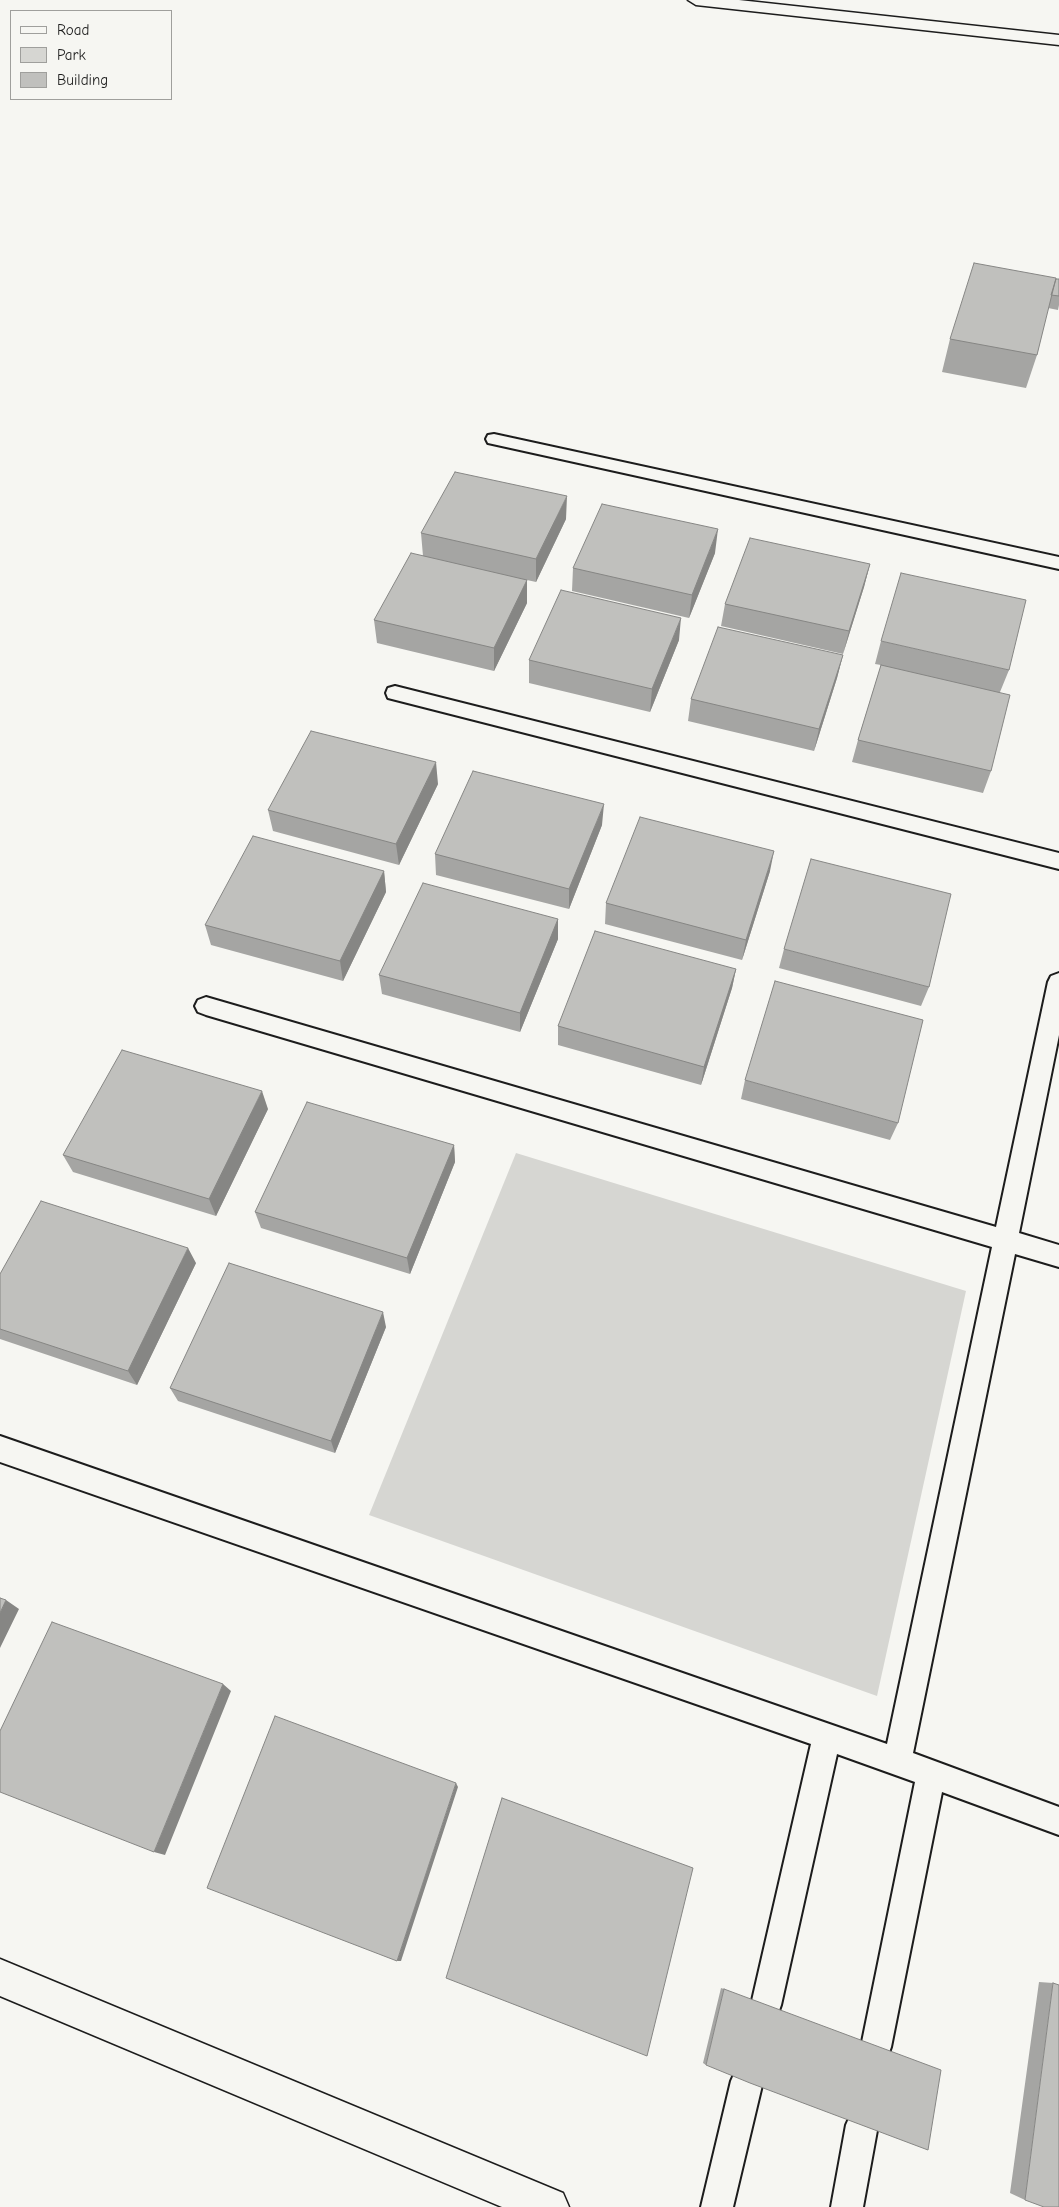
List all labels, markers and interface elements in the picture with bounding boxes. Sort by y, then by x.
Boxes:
legend [10,10,172,100]
text: Road [57,21,89,39]
text: Park [57,46,86,64]
text: Building [57,71,108,89]

